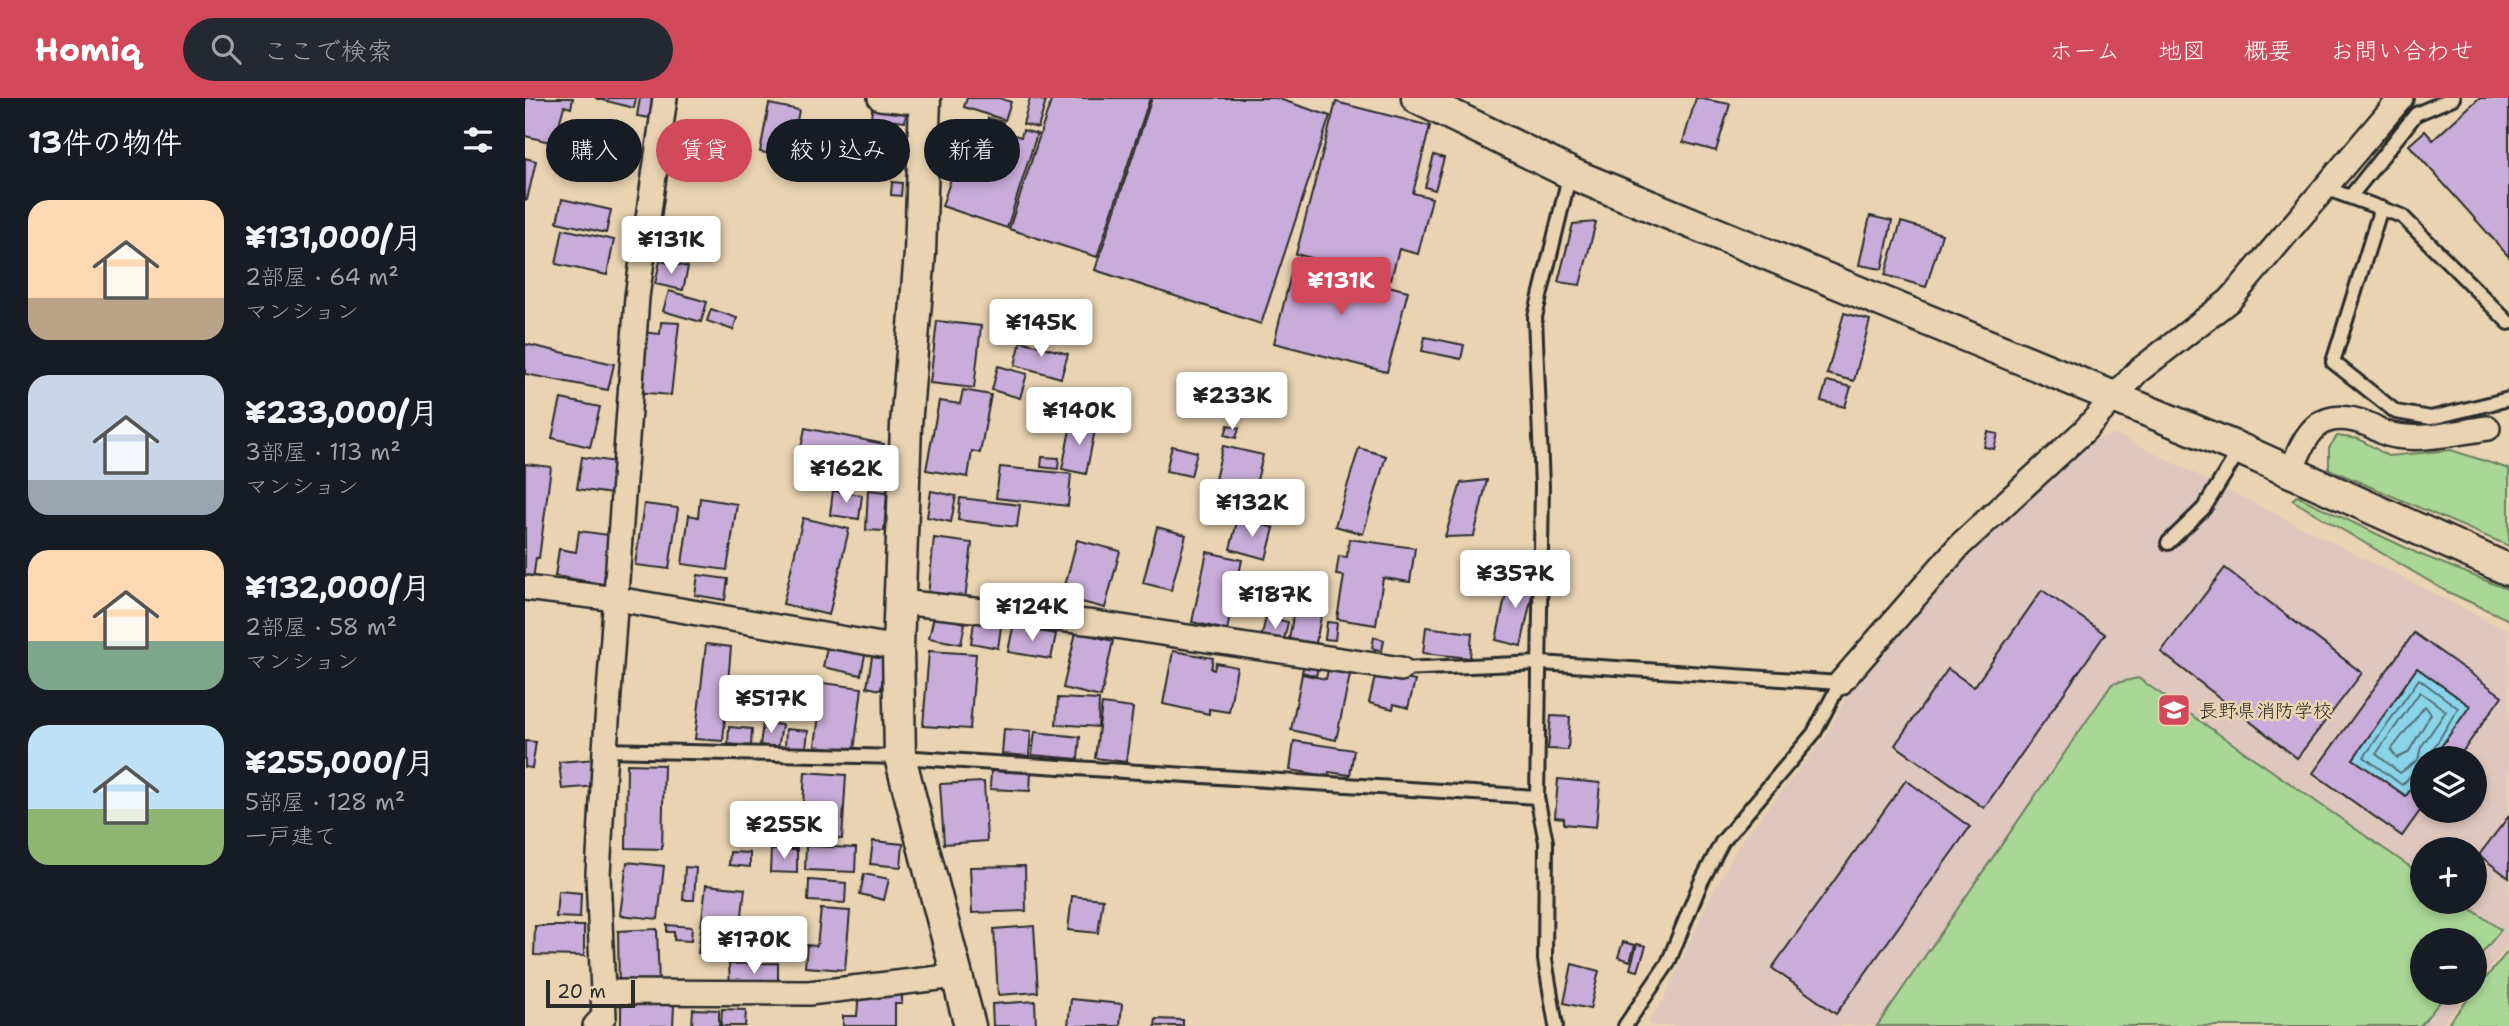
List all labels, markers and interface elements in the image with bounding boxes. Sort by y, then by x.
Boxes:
search box [183,18,673,81]
text: Homiq [35,27,141,72]
icon: search [207,30,245,68]
text: ここで検索 [263,33,393,68]
text: ホーム [2049,35,2120,67]
text: 地図 [2158,35,2206,67]
text: 概要 [2244,35,2292,67]
text: お問い合わせ [2330,35,2474,67]
chip: 購入 [546,119,642,182]
chip: 賃貸 [656,119,752,182]
chip: 絞り込み [766,119,910,182]
chip: 新着 [924,119,1020,182]
icon: filters [459,121,497,159]
text: 13件の物件 [28,122,182,163]
pin: ¥131K [622,216,720,276]
text: ¥131,000/月 [245,217,422,258]
text: ¥131K [638,224,704,254]
icon: home [84,228,168,312]
pin: ¥131K [1292,258,1390,317]
text: 2部屋 · 64 m² [245,262,399,292]
text: ¥131K [1308,265,1374,295]
text: マンション [245,296,359,326]
pin: ¥145K [992,300,1090,359]
text: ¥145K [1005,307,1077,337]
pin: ¥233K [1183,372,1281,432]
text: ¥233K [1192,380,1272,410]
pin: ¥140K [1030,388,1128,447]
text: ¥233,000/月 [245,392,439,433]
text: ¥140K [1042,395,1116,425]
icon: home [84,403,168,487]
text: 3部屋 · 113 m² [245,437,401,467]
pin: ¥162K [797,446,895,505]
text: ¥162K [810,453,882,483]
text: マンション [245,471,359,501]
pin: ¥132K [1203,480,1301,539]
text: ¥132K [1216,487,1288,517]
pin: ¥357K [1466,550,1564,610]
text: ¥357K [1476,558,1554,588]
text: ¥132,000/月 [245,567,431,608]
pin: ¥187K [1226,572,1324,631]
icon: home [84,578,168,662]
text: ¥187K [1238,579,1312,609]
pin: ¥124K [983,584,1081,643]
text: ¥124K [996,591,1068,621]
text: 2部屋 · 58 m² [245,612,397,642]
text: マンション [245,646,359,676]
pin: ¥517K [722,676,820,735]
text: ¥517K [735,683,807,713]
school or university icon: 長野県消防学校 [2155,691,2193,729]
place label: 長野県消防学校 [2199,698,2332,723]
text: ¥255,000/月 [245,742,435,783]
map controls [2410,746,2487,1005]
button: layers [2410,746,2487,823]
icon: home [84,753,168,837]
text: 5部屋 · 128 m² [245,787,405,817]
pin: ¥255K [735,802,833,861]
text: ¥255K [746,809,822,839]
text: 一戸建て [245,821,337,851]
button: + [2410,837,2487,914]
pin: ¥170K [705,916,803,976]
text: ¥170K [717,924,791,954]
button: − [2410,928,2487,1005]
scale bar [546,977,635,1009]
text: 20 m [557,979,606,1004]

